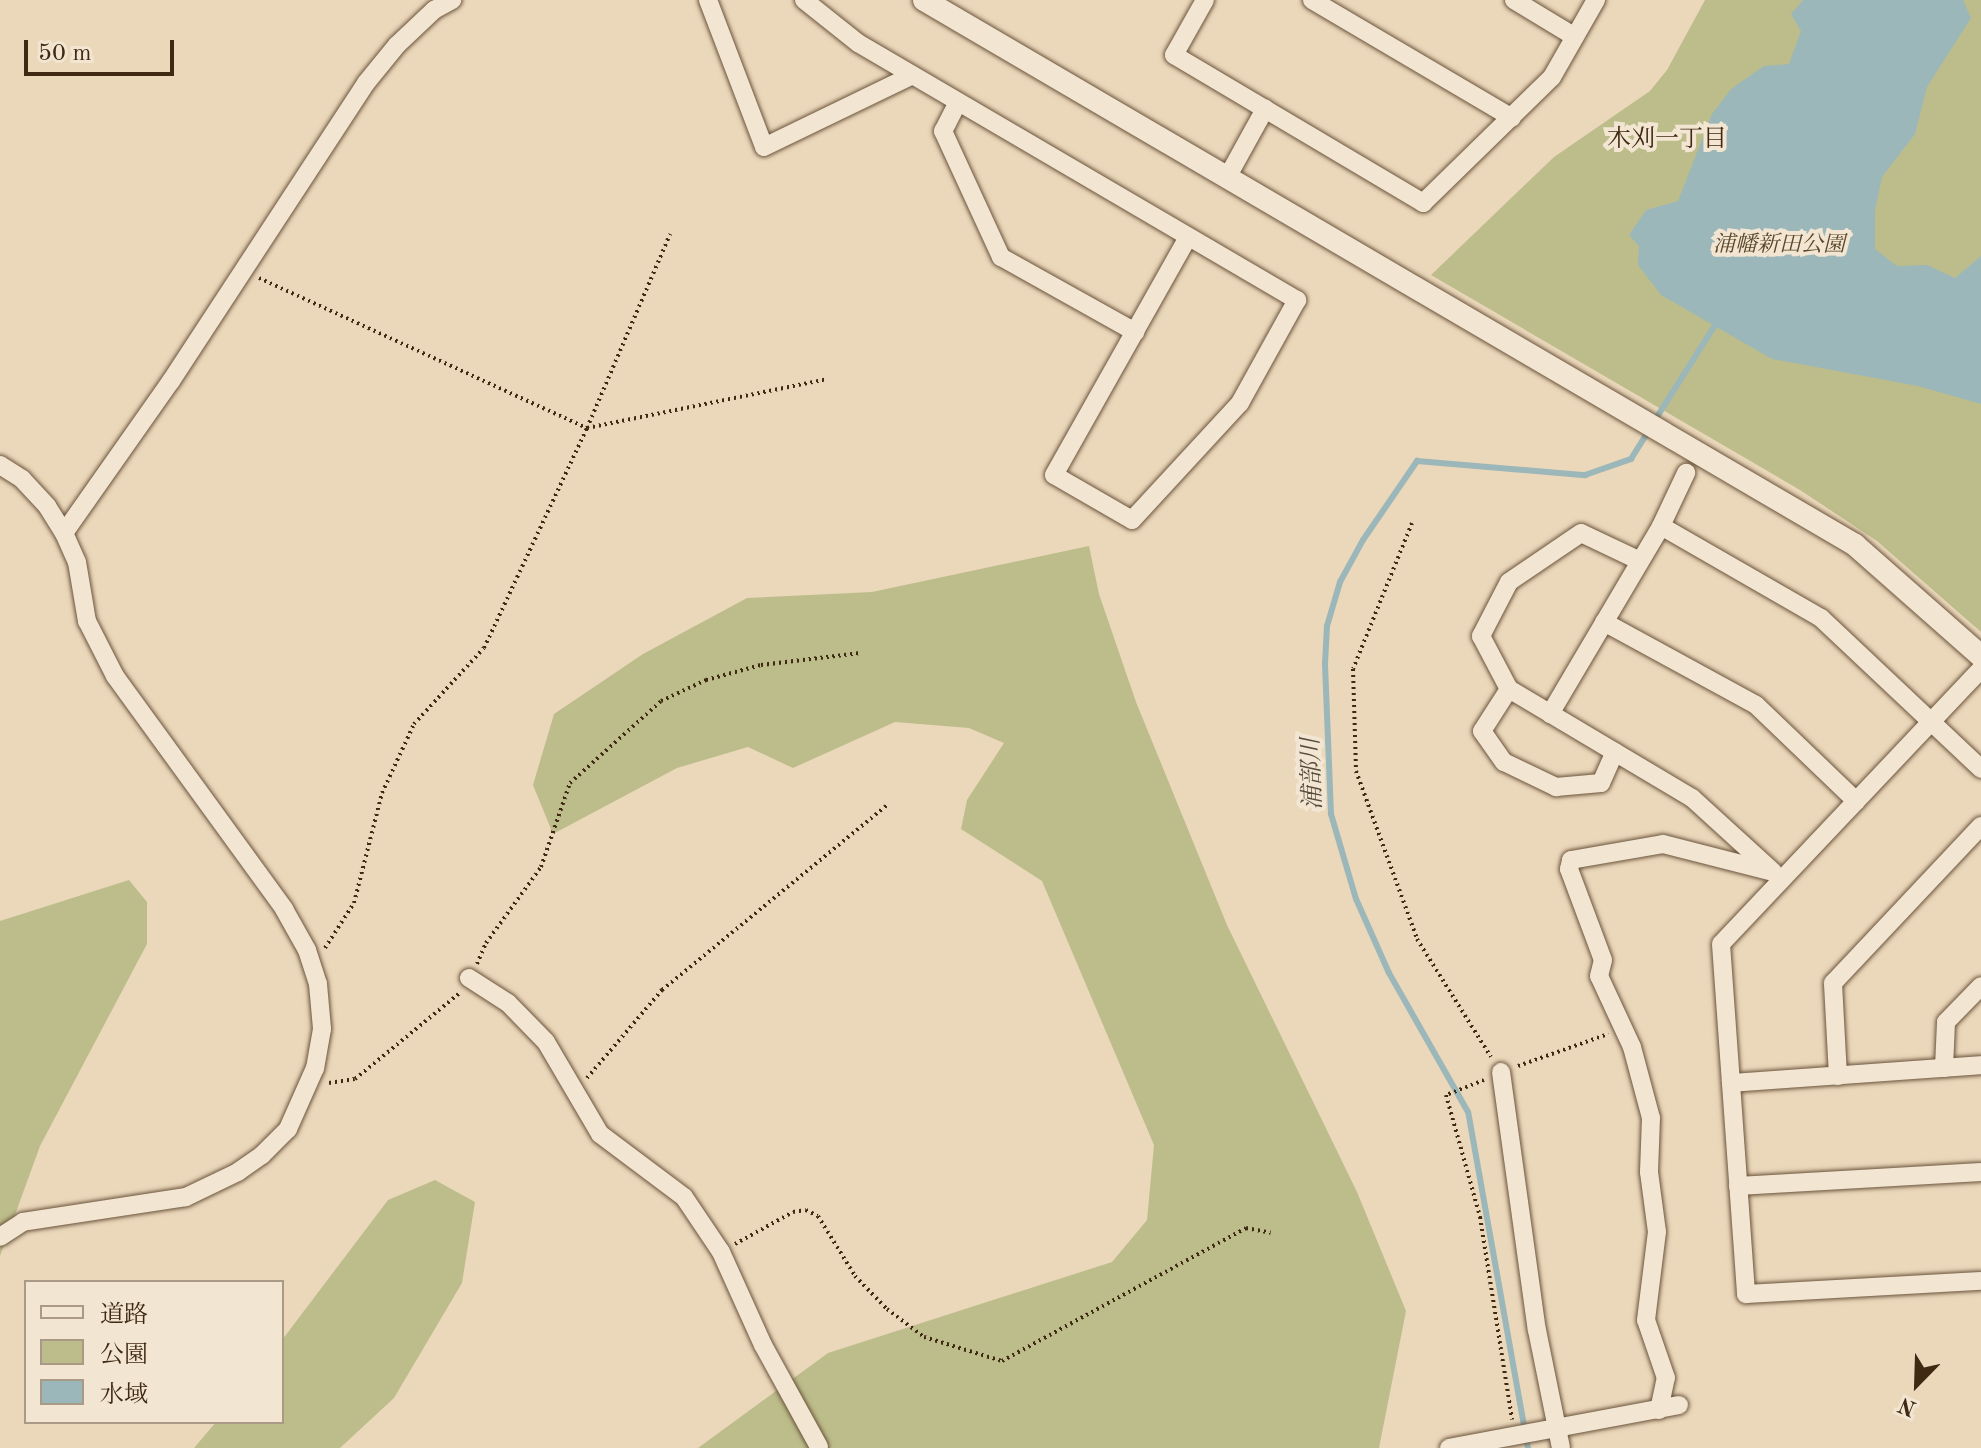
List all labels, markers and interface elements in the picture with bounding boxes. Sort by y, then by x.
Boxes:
scale bar [28,24,178,74]
text: 50 m [38,42,92,66]
district label: 木刈一丁目 [1607,127,1727,155]
park label: 浦幡新田公園 [1713,233,1845,259]
water label: 浦部川 [1298,738,1330,810]
legend [24,1280,284,1424]
text: 道路 [100,1304,148,1328]
text: 公園 [100,1344,148,1368]
north arrow [1877,1344,1957,1424]
text: 水域 [100,1384,148,1408]
text: N [1896,1393,1920,1420]

